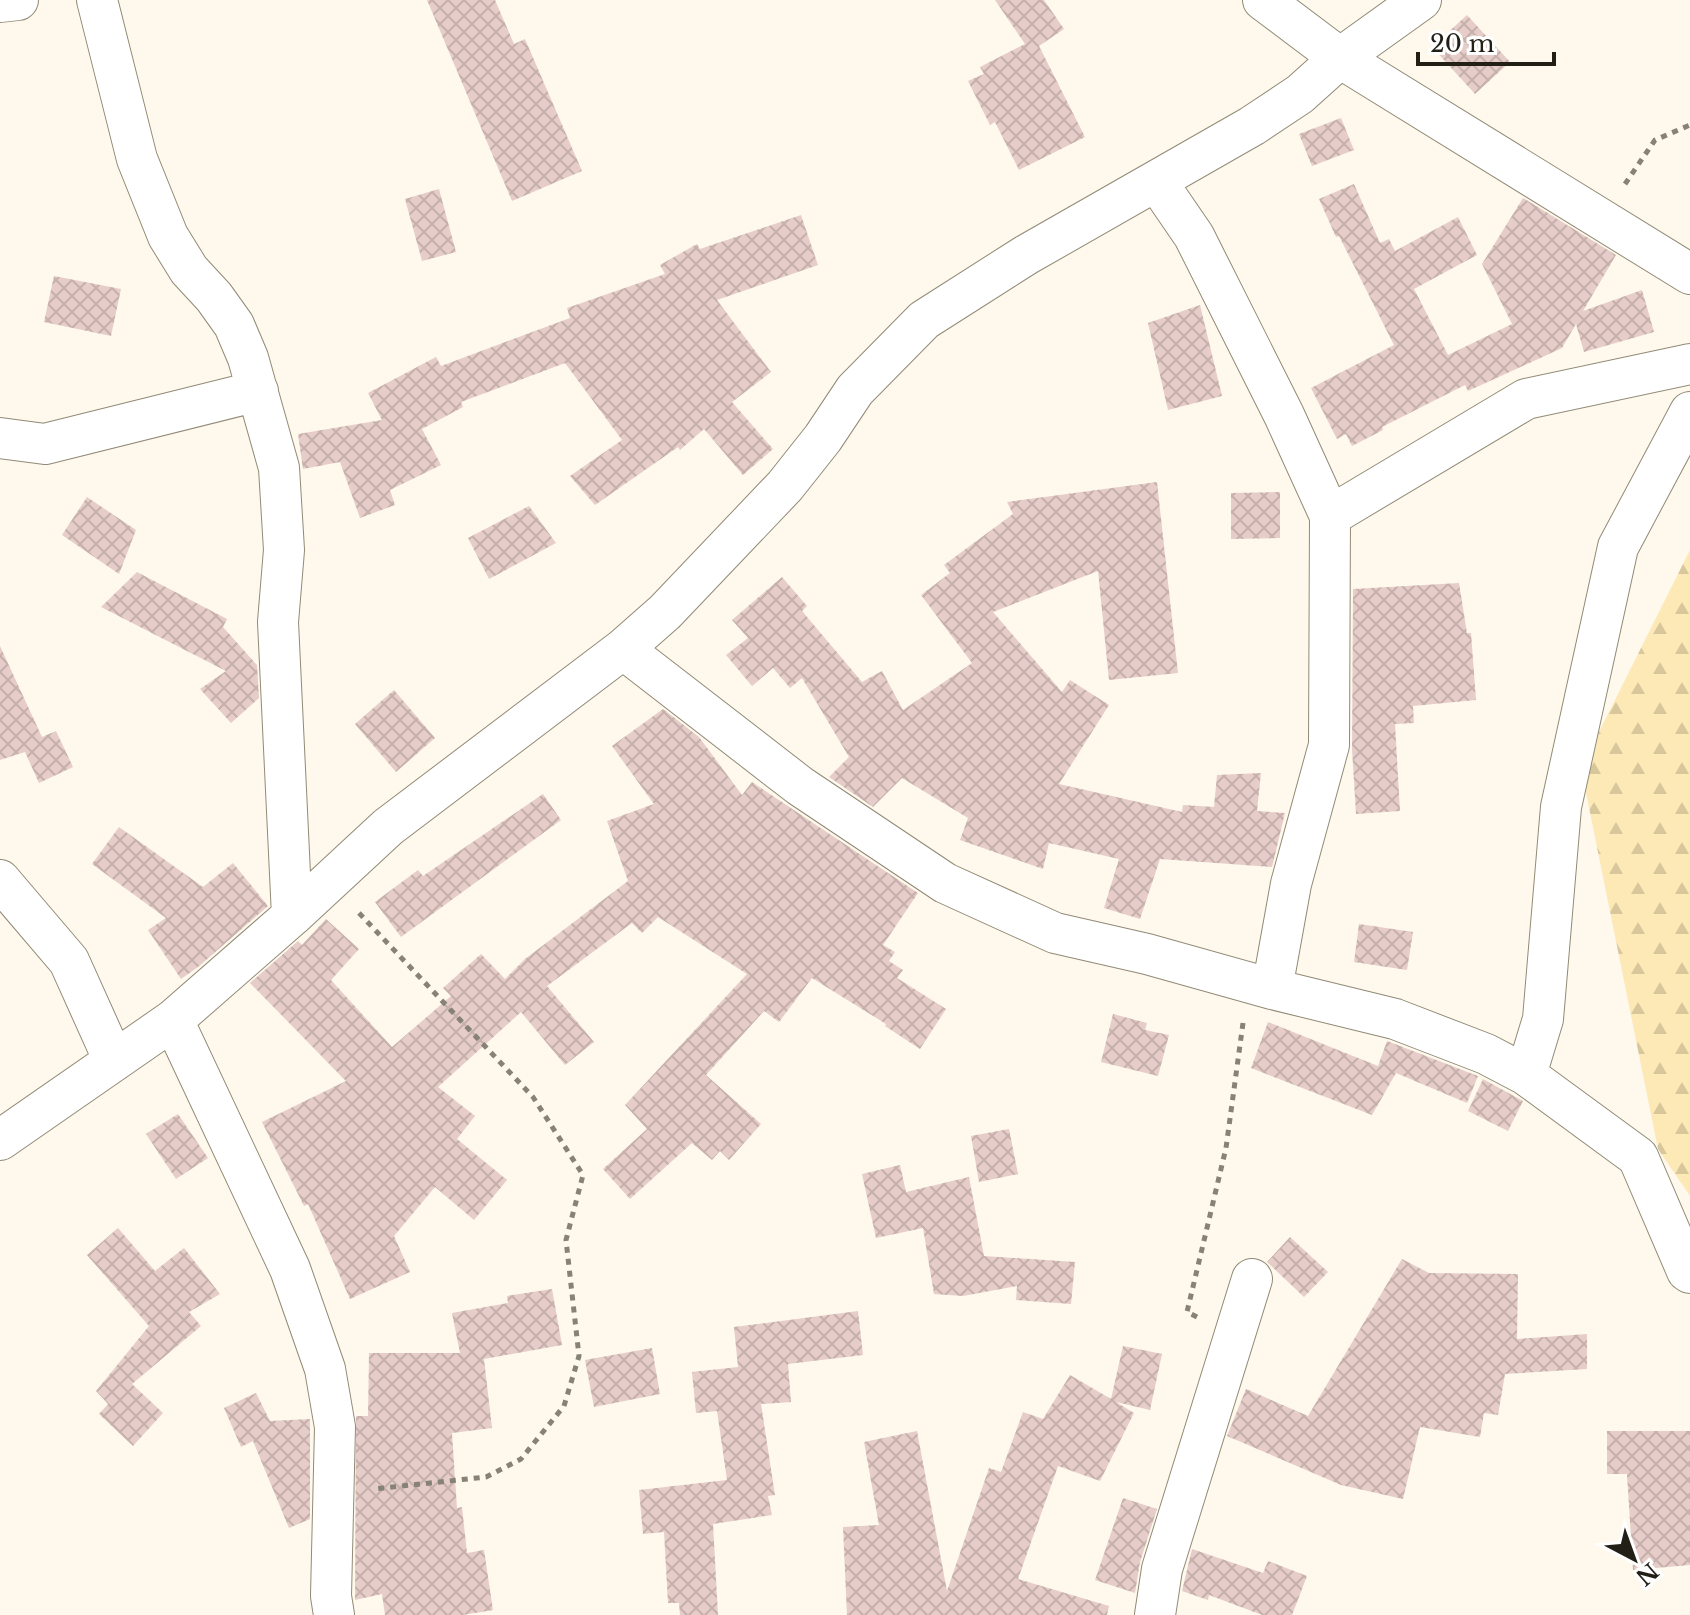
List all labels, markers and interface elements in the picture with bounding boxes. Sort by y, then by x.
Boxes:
scale bar [1418,16,1554,66]
text: 20 m [1430,29,1495,58]
north arrow [1594,1519,1674,1599]
text: N [1630,1557,1663,1591]

